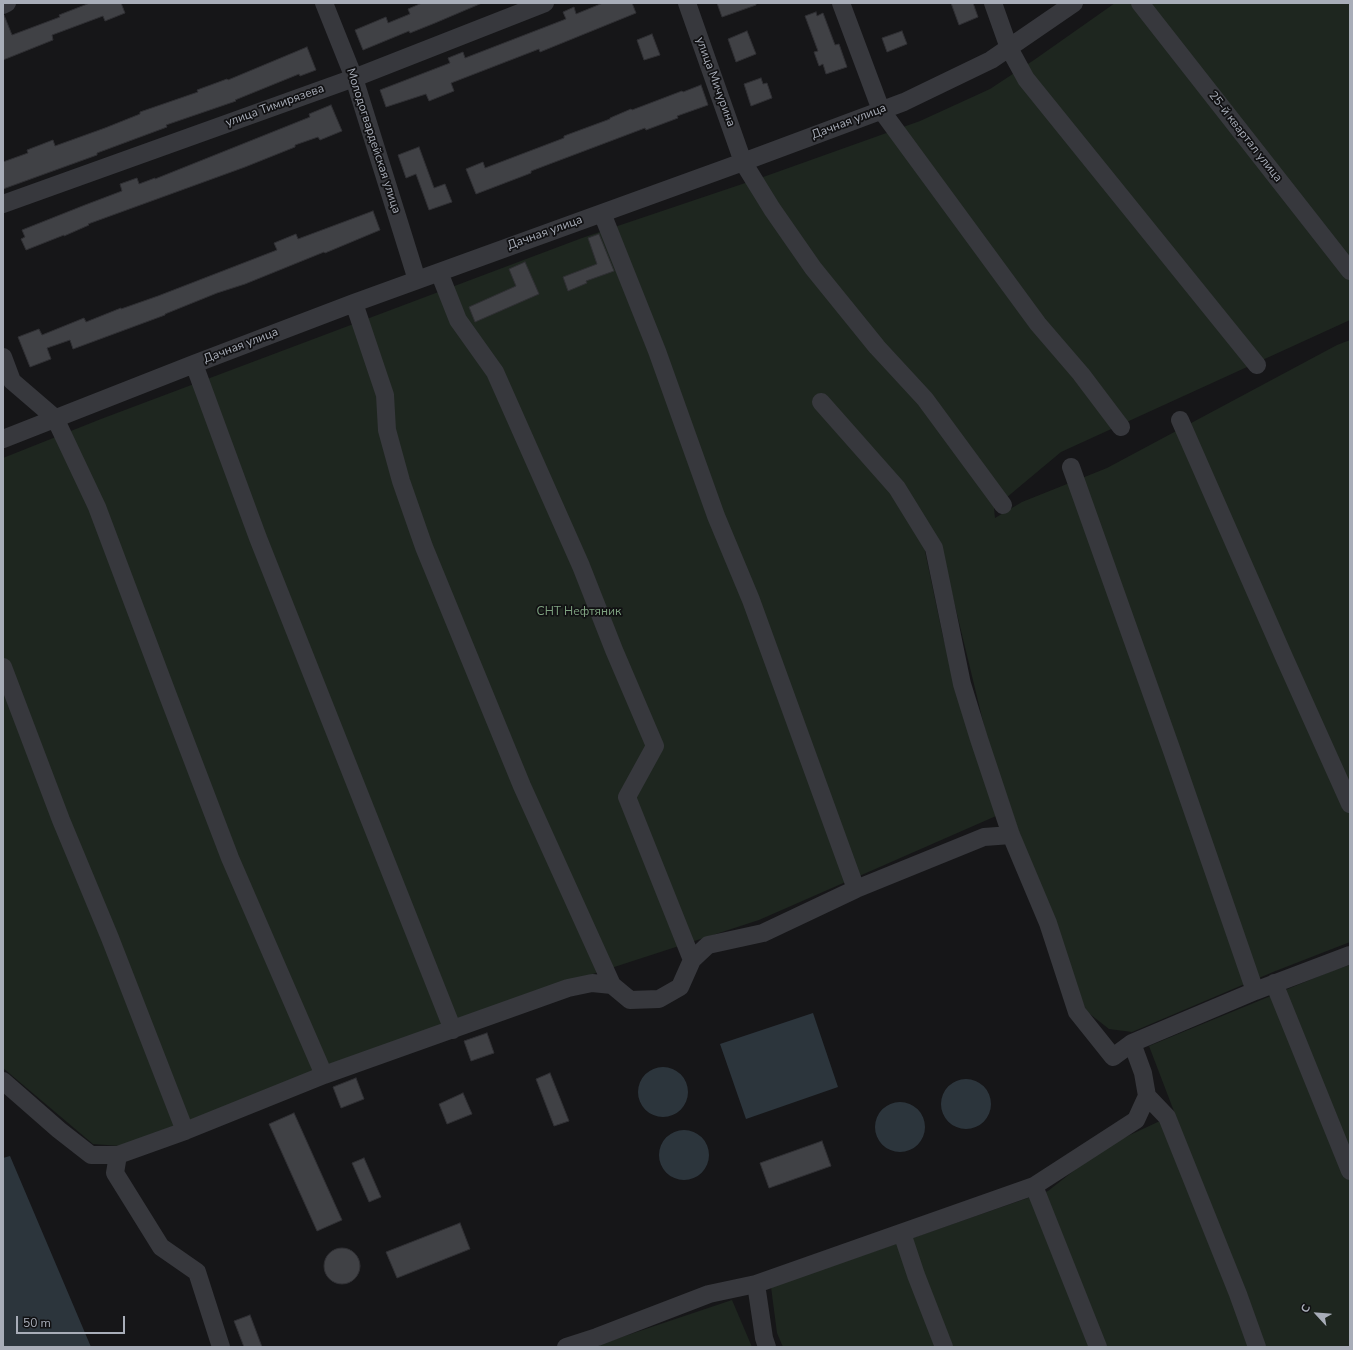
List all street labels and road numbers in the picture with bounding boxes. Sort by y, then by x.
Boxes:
street label: улица Мичурина [692,35,738,129]
street label: Молодогвардейская улица [343,67,403,215]
street label: улица Тимирязева [224,81,326,131]
street label: 25-й квартал улица [1205,89,1285,185]
street label: Дачная улица [810,101,888,143]
street label: Дачная улица [505,213,585,253]
street label: Дачная улица [202,325,280,367]

